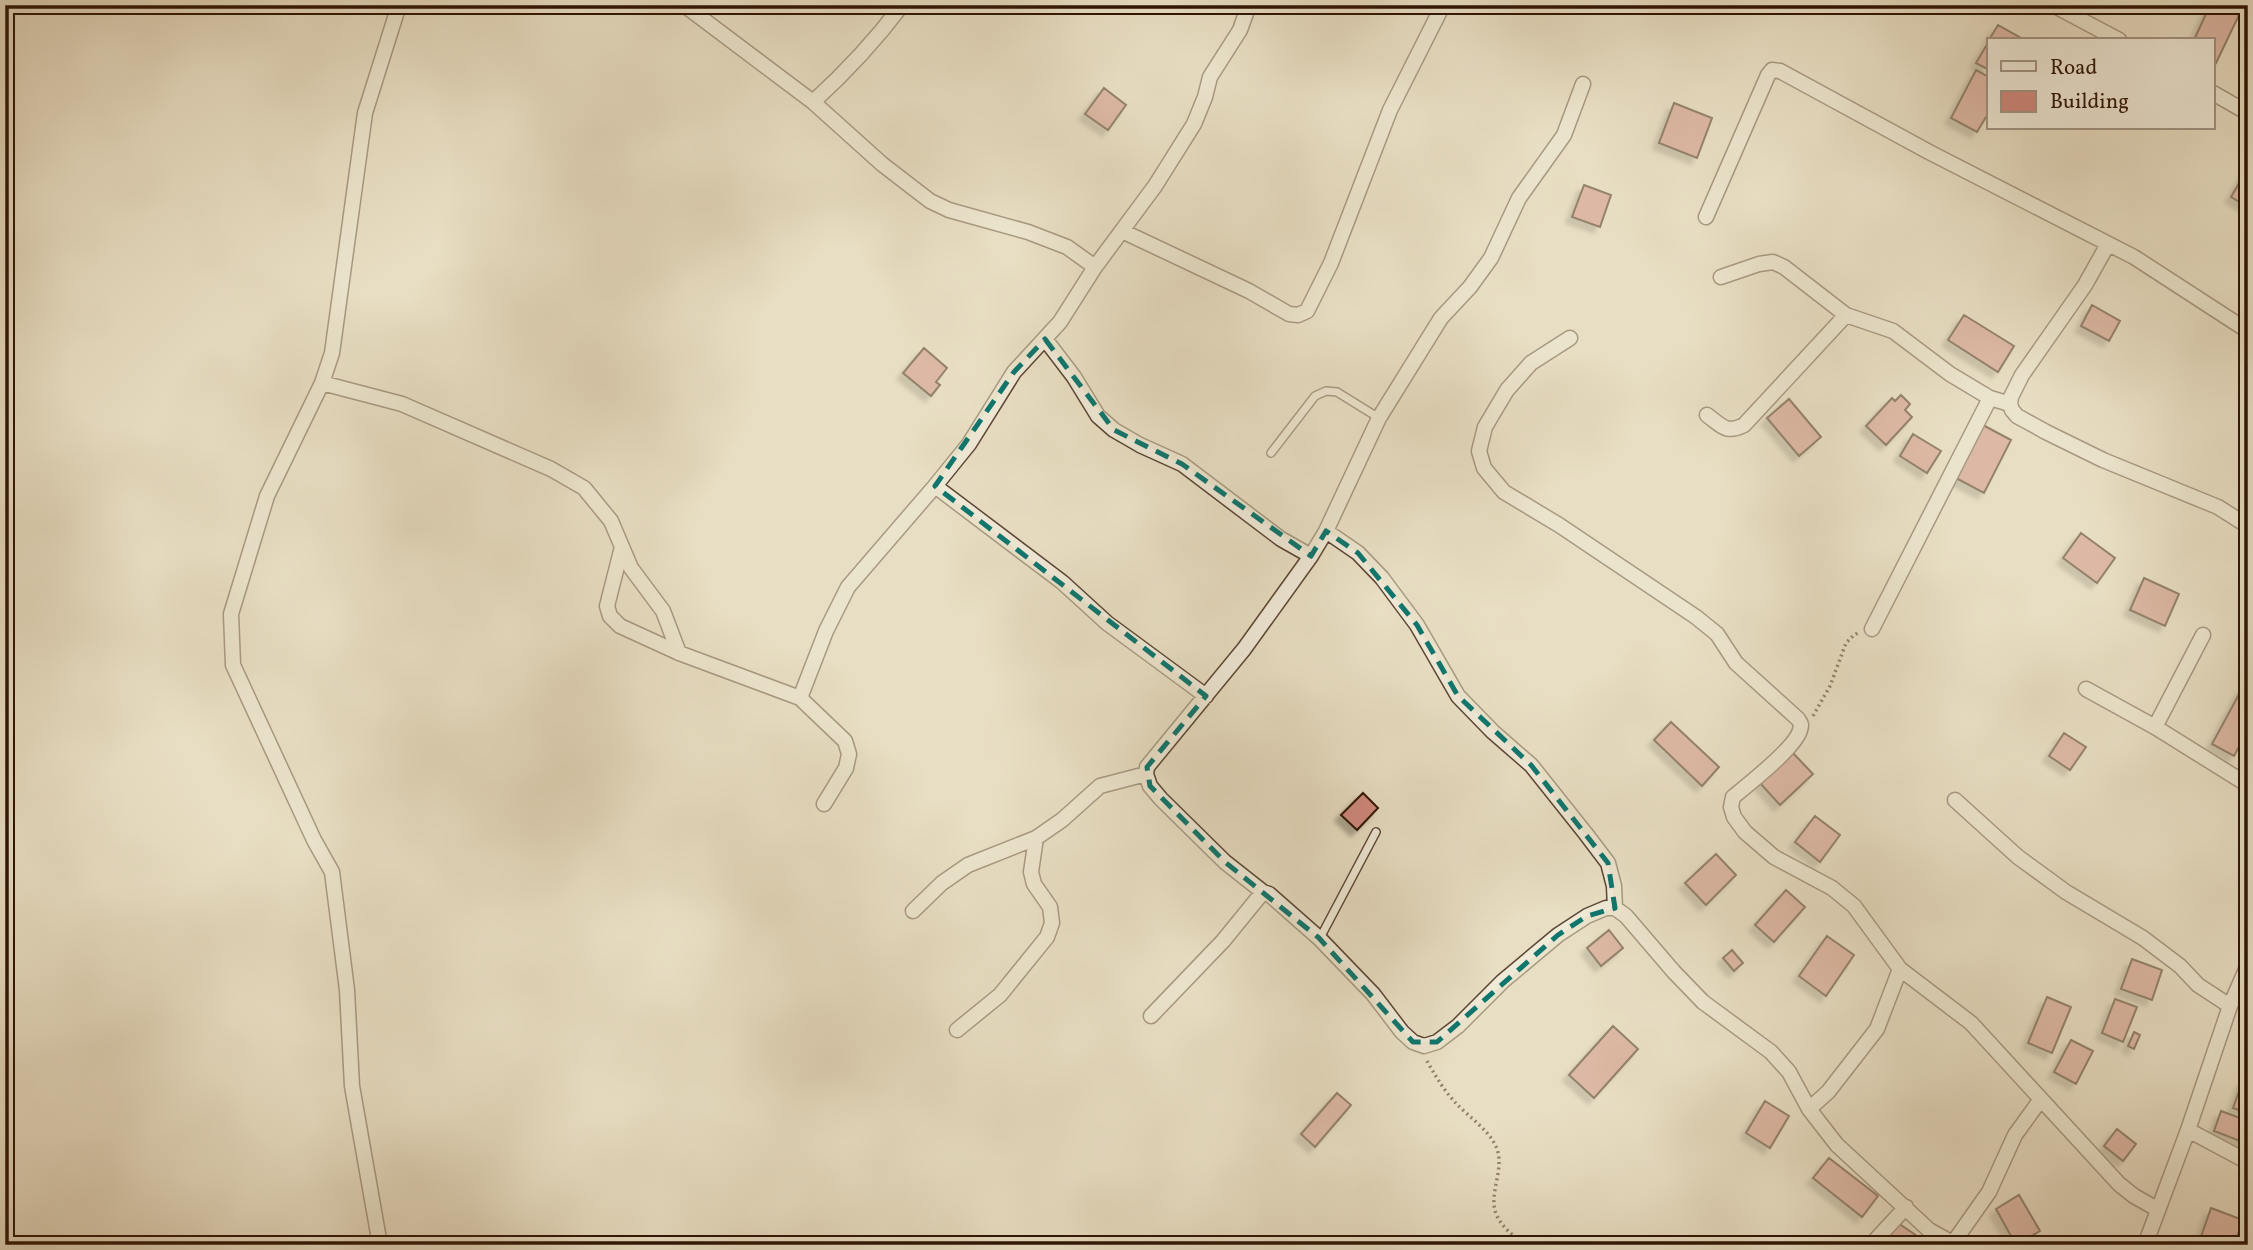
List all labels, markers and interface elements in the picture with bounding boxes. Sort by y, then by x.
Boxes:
legend [1987,38,2214,130]
text: Road [2050,54,2097,83]
text: Building [2050,88,2129,117]

